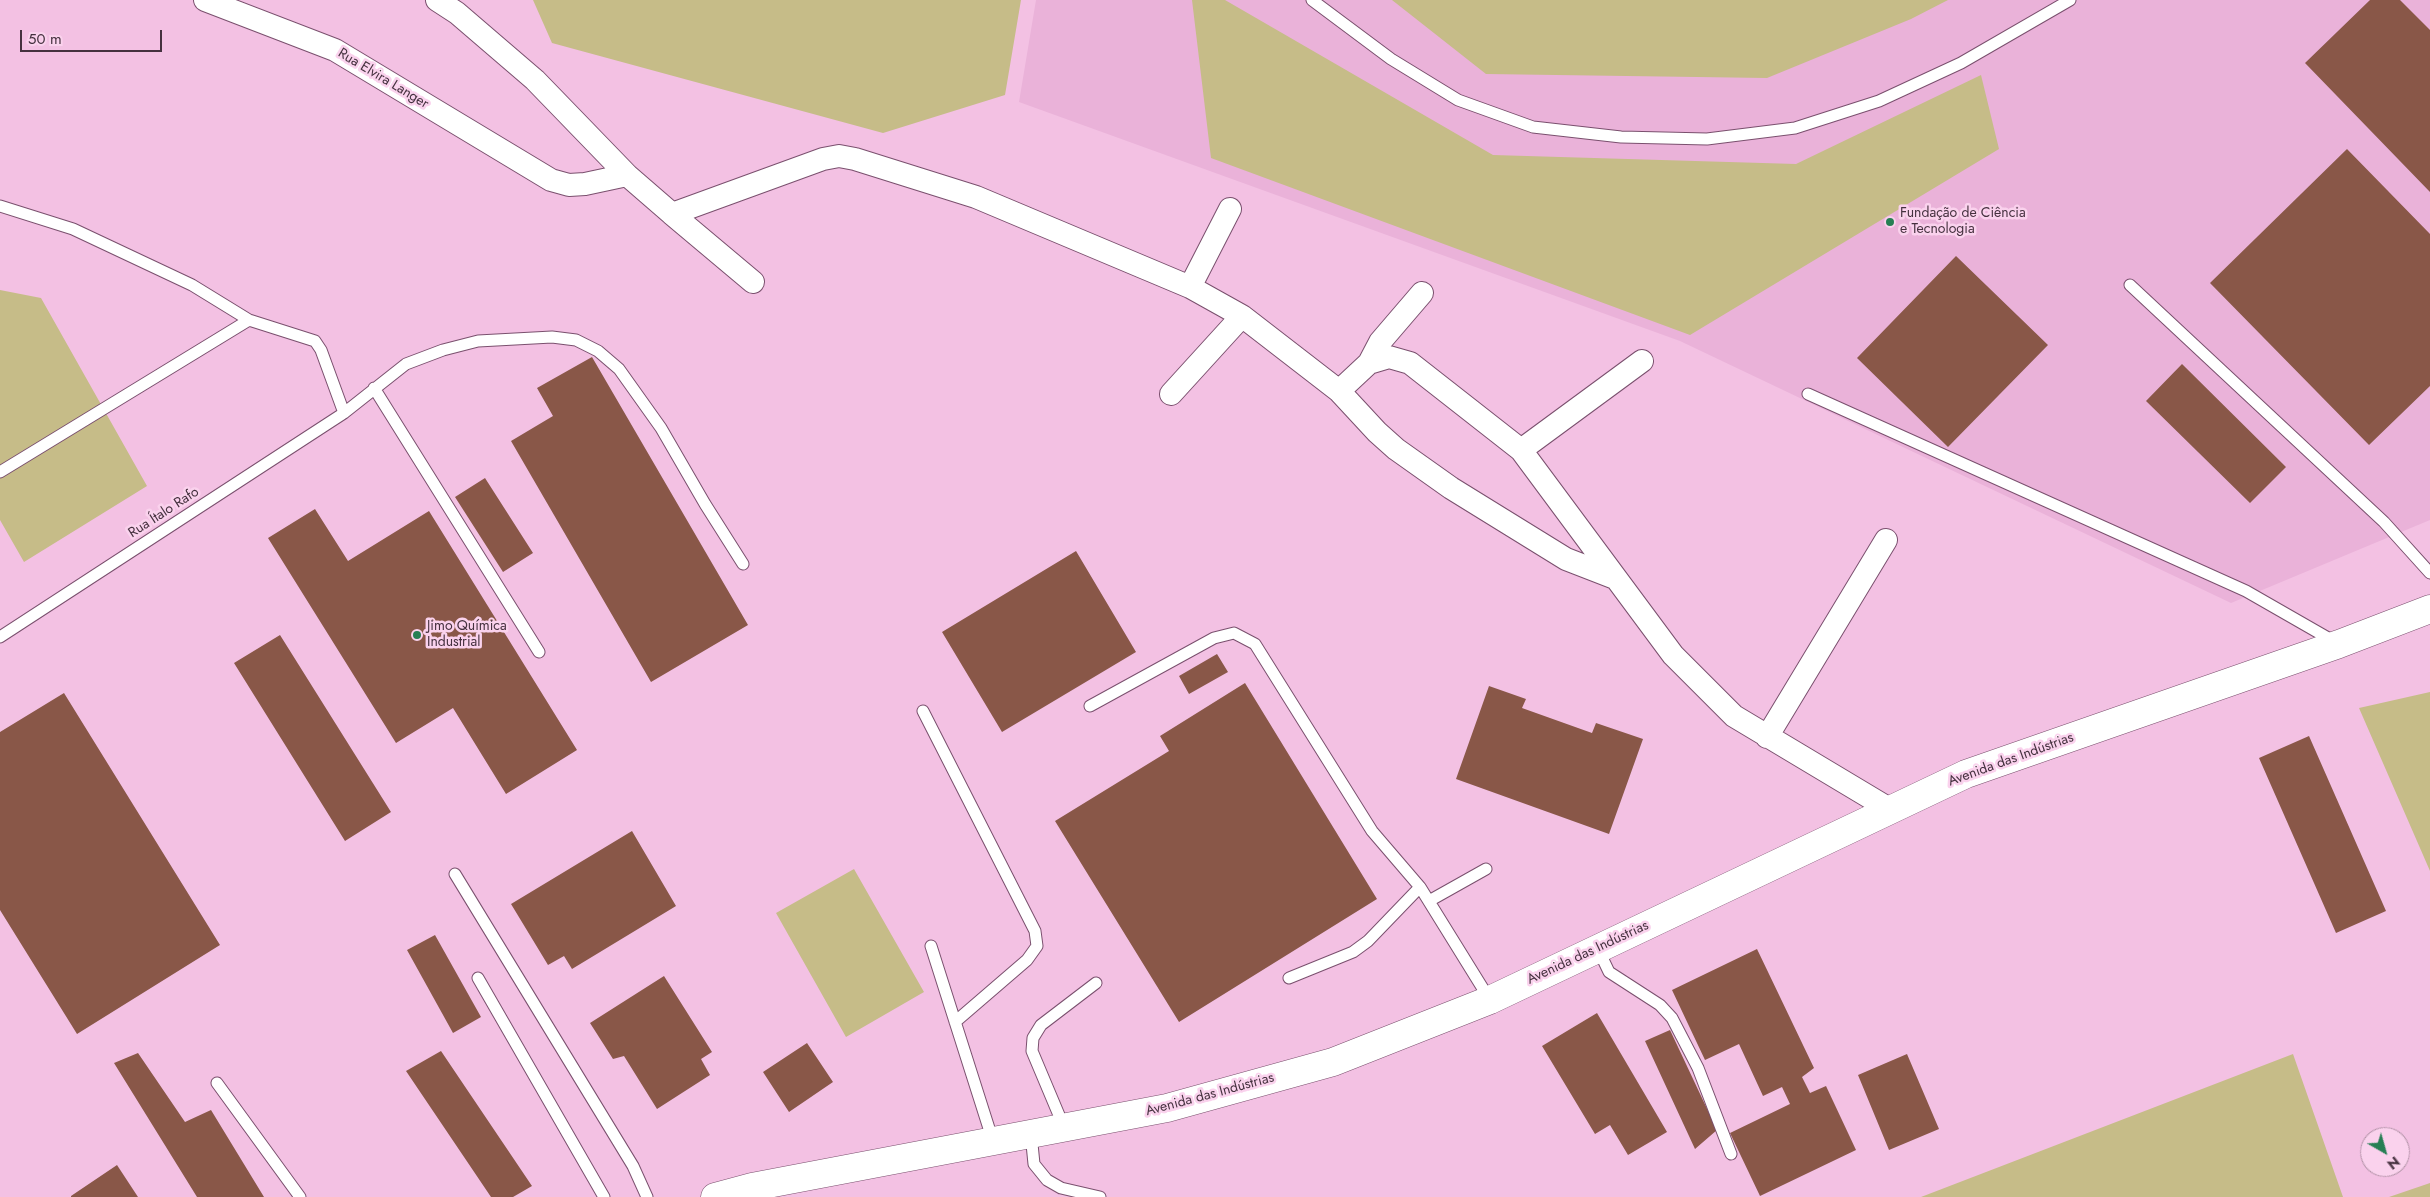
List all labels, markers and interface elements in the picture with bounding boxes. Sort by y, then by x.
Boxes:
scale bar [22,20,165,52]
text: 50 m [28,28,62,50]
street label: Rua Elvira Langer [335,45,431,113]
place label: Fundação de Ciência e Tecnologia [1900,206,2026,238]
marker: Fundação de Ciência e Tecnologia [1884,216,1896,228]
street label: Rua Ítalo Rafo [125,484,203,542]
place label: Jimo Química Industrial [427,619,507,652]
marker: Jimo Química Industrial [411,629,423,641]
street label: Avenida das Indústrias [1946,730,2076,790]
street label: Avenida das Indústrias [1525,917,1651,989]
street label: Avenida das Indústrias [1144,1070,1276,1120]
north arrow [2360,1127,2410,1177]
text: N [2383,1152,2404,1174]

